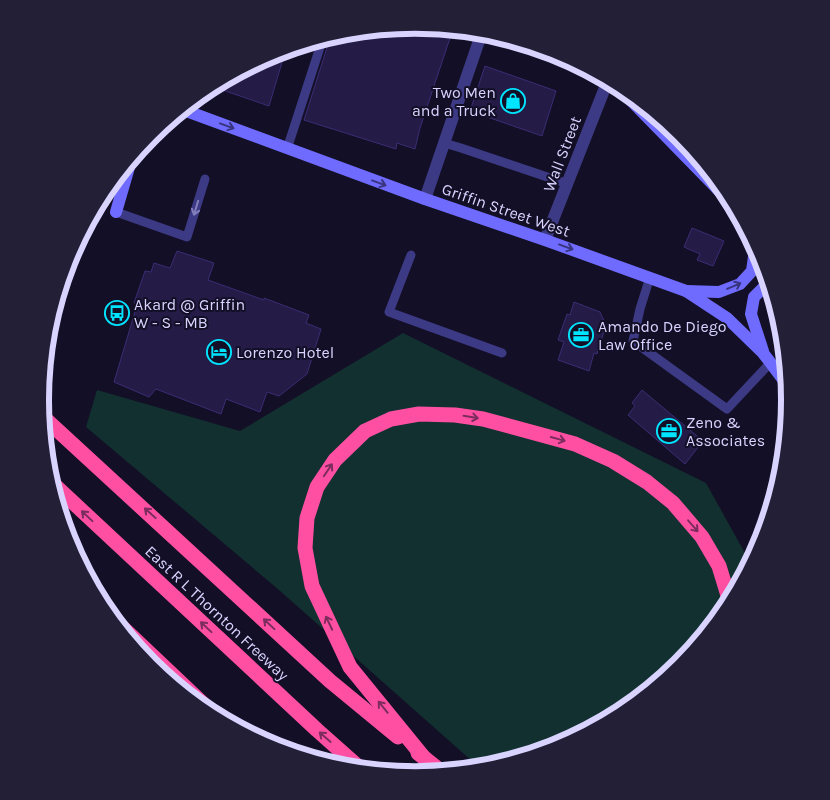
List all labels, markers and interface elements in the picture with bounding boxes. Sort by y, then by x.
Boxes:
place label: Two Men and a Truck [412,83,496,120]
shop icon: Two Men and a Truck [500,88,526,114]
street label: Wall Street [539,114,585,194]
one-way arrow [219,122,234,131]
one-way arrow [371,179,387,188]
street label: Griffin Street West [439,179,573,241]
one-way arrow [191,200,201,216]
one-way arrow [558,243,573,252]
one-way arrow [726,281,741,291]
place label: Akard @ Griffin W - S - MB [134,295,245,332]
bus stop icon: Akard @ Griffin W - S - MB [104,300,130,326]
place label: Amando De Diego Law Office [598,317,727,354]
office icon: Amando De Diego Law Office [568,322,594,348]
hotel icon: Lorenzo Hotel [206,339,232,365]
place label: Lorenzo Hotel [236,343,334,362]
one-way arrow [463,413,479,423]
place label: Zeno & Associates [686,413,765,450]
office icon: Zeno & Associates [656,418,682,444]
one-way arrow [550,435,566,444]
one-way arrow [324,463,334,477]
one-way arrow [143,507,156,519]
one-way arrow [81,510,94,522]
one-way arrow [687,519,698,532]
street label: East R L Thornton Freeway [141,541,293,685]
one-way arrow [324,616,334,631]
one-way arrow [262,618,275,630]
one-way arrow [200,621,212,633]
one-way arrow [378,701,389,714]
one-way arrow [319,732,332,743]

